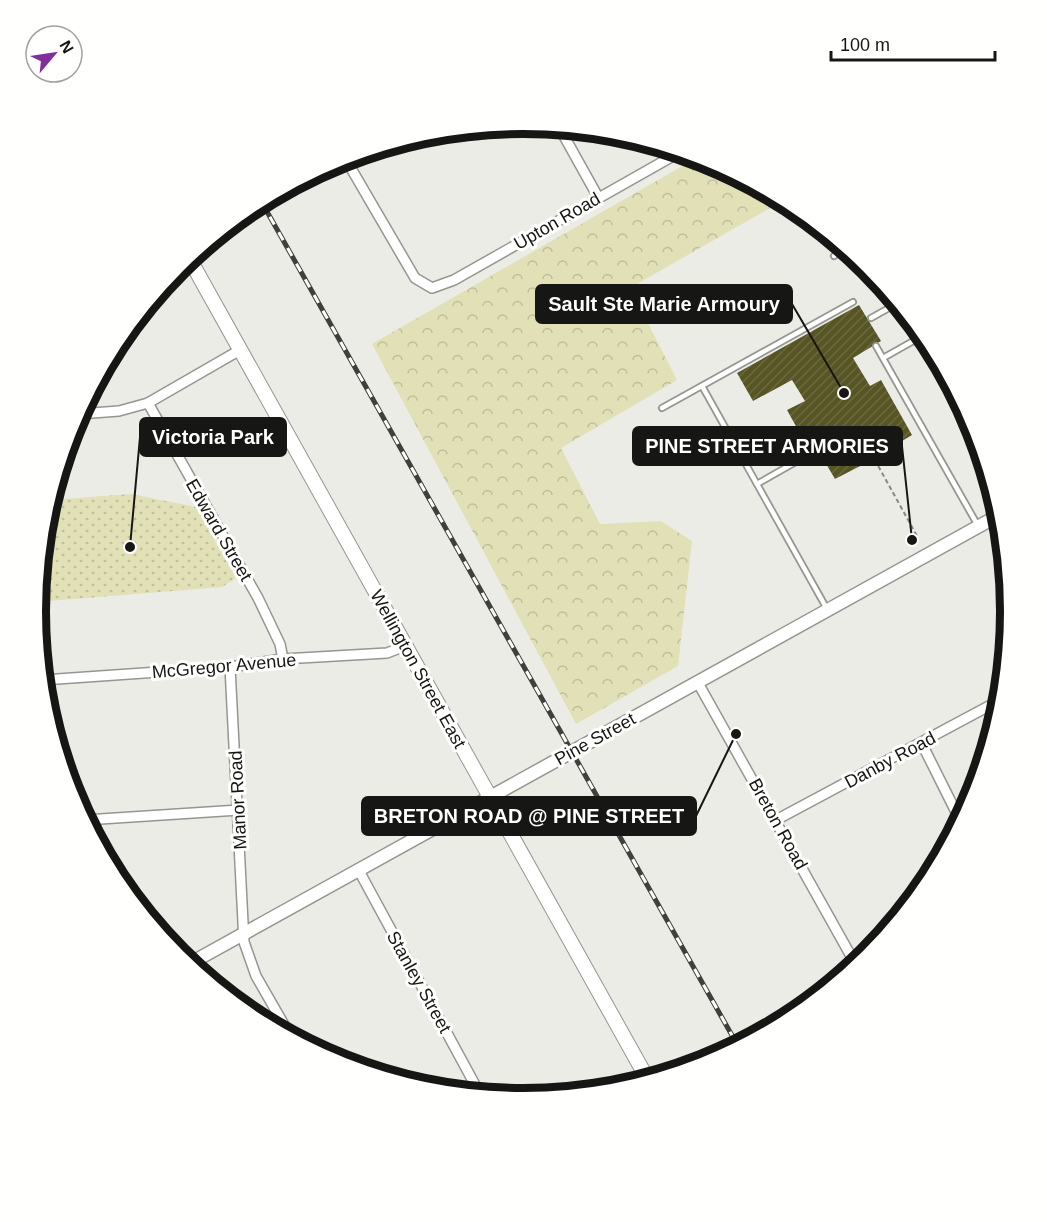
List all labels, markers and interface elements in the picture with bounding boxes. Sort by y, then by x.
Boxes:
north arrow [24,24,84,84]
scale bar [831,24,994,62]
text: 100 m [840,35,890,55]
text: N [56,38,77,56]
street label: Upton Road [510,188,604,254]
callout: Sault Ste Marie Armoury [536,285,792,323]
text: Sault Ste Marie Armoury [548,293,781,315]
callout: Victoria Park [140,418,286,456]
text: Victoria Park [152,426,275,448]
callout: PINE STREET ARMORIES [633,427,902,465]
text: PINE STREET ARMORIES [645,435,889,457]
street label: Edward Street [182,476,256,584]
street label: Wellington Street East [366,586,470,752]
street label: McGregor Avenue [151,650,297,682]
street label: Pine Street [551,709,639,769]
street label: Danby Road [841,728,939,792]
street label: Manor Road [225,750,251,850]
street label: Breton Road [745,775,811,873]
callout: BRETON ROAD @ PINE STREET [362,797,696,835]
text: BRETON ROAD @ PINE STREET [374,805,684,827]
street label: Stanley Street [383,928,455,1036]

